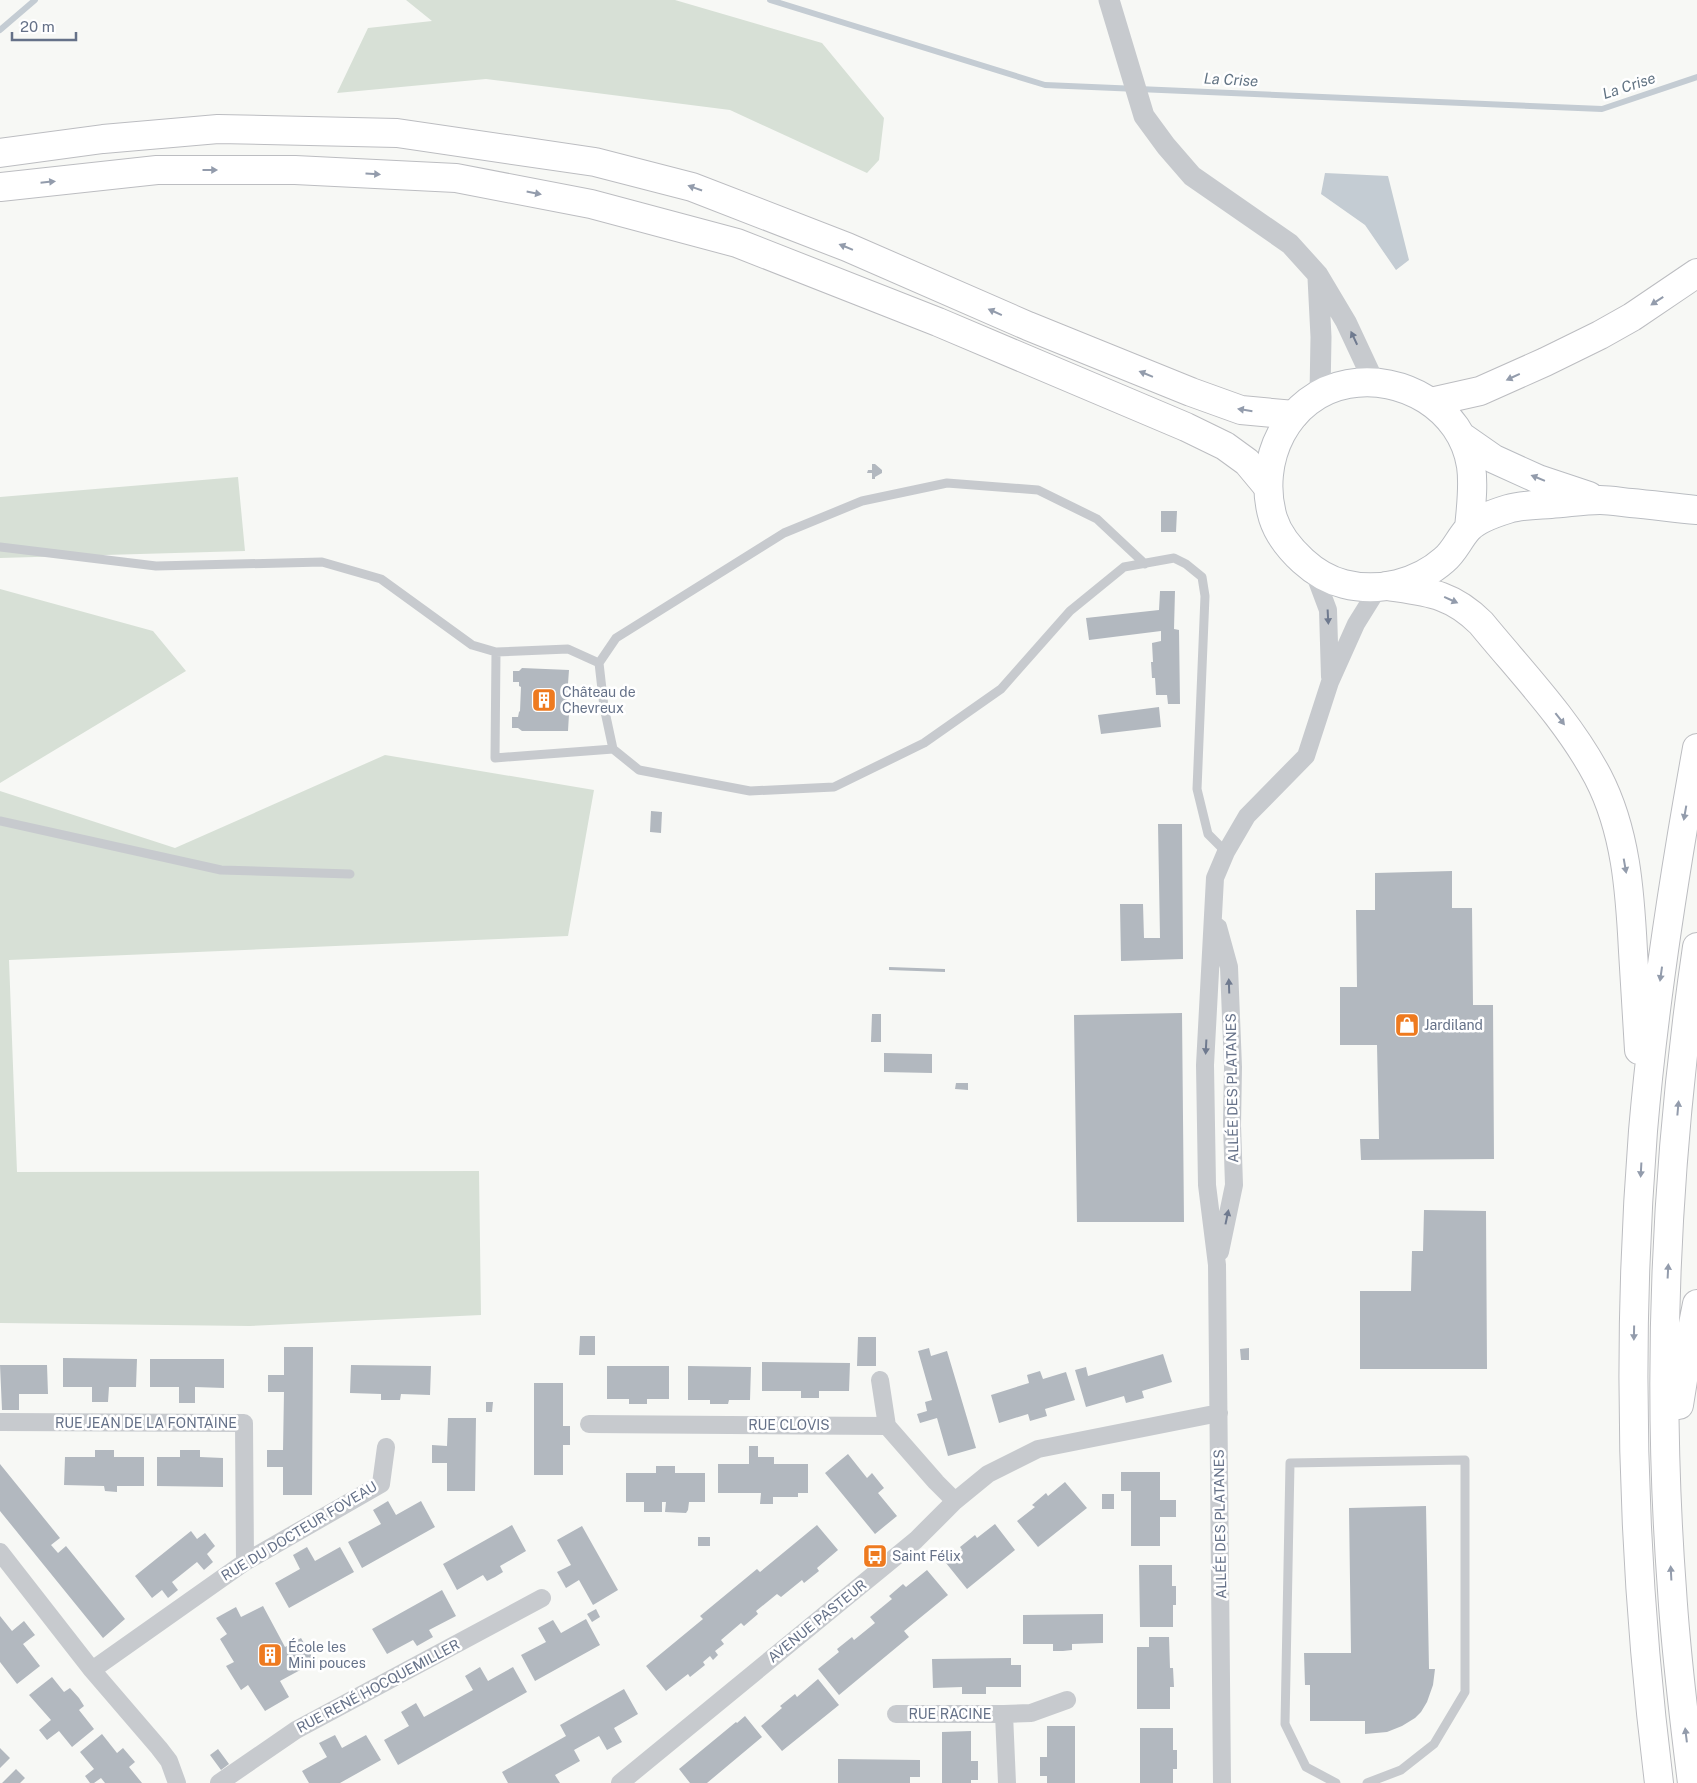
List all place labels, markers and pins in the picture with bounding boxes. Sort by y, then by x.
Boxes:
place label: Château de Chevreux [562,684,636,716]
building icon: Château de Chevreux [531,687,557,713]
shop icon: Jardiland [1394,1012,1420,1038]
place label: Jardiland [1424,1017,1483,1033]
bus stop icon: Saint Félix [862,1543,888,1569]
place label: Saint Félix [892,1548,961,1564]
place label: École les Mini pouces [288,1638,366,1671]
building icon: École les Mini pouces [257,1642,283,1668]

